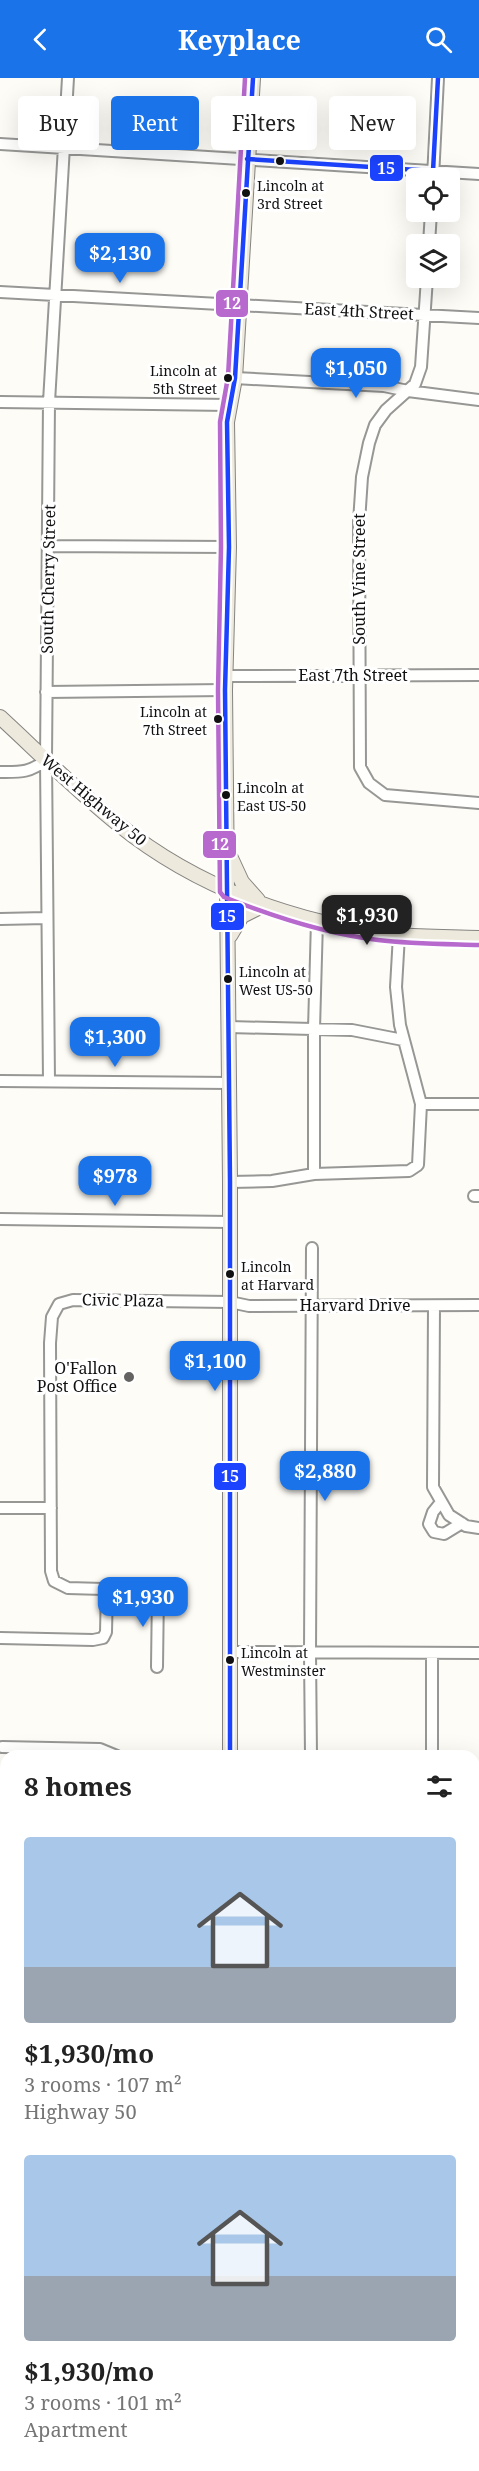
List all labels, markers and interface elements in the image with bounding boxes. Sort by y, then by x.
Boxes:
text: Keyplace [178,21,301,58]
icon: back [24,23,57,56]
icon: search [422,23,455,56]
chip: Buy [18,96,99,150]
chip: Rent [111,96,199,150]
chip: Filters [211,96,317,150]
chip: New [329,96,416,150]
line badge: 15 [369,154,404,182]
unlabelled marker [274,155,286,167]
text: 15 [377,157,395,179]
map controls [406,168,460,288]
button: locate [406,168,460,222]
place label: Lincoln at 3rd Street [257,176,324,213]
marker: Lincoln at 3rd Street [240,187,252,199]
pin: $2,130 [71,233,169,284]
button: layers [406,234,460,288]
text: $2,130 [89,239,151,266]
line badge: 12 [215,289,249,318]
text: 12 [223,292,241,314]
street label: East 4th Street [304,297,415,325]
pin: $1,050 [307,348,405,399]
text: $1,050 [325,354,387,381]
place label: Lincoln at 5th Street [150,361,217,398]
marker: Lincoln at 5th Street [222,372,234,384]
street label: South Cherry Street [36,504,60,654]
street label: South Vine Street [348,513,370,645]
street label: East 7th Street [298,664,408,686]
place label: Lincoln at 7th Street [140,702,207,739]
marker: Lincoln at 7th Street [212,713,224,725]
street label: West Highway 50 [37,749,151,851]
place label: Lincoln at East US-50 [237,778,306,815]
marker: Lincoln at East US-50 [220,789,232,801]
line badge: 12 [202,830,237,859]
text: 12 [211,833,229,855]
pin: $1,930 [318,895,416,946]
text: $1,930 [336,901,398,928]
line badge: 15 [210,902,245,931]
text: 15 [218,905,236,927]
place label: Lincoln at West US-50 [239,962,313,999]
marker: Lincoln at West US-50 [222,973,234,985]
pin: $1,300 [66,1017,164,1068]
text: $1,300 [84,1023,146,1050]
pin: $978 [79,1156,151,1207]
text: $978 [92,1162,138,1189]
place label: Lincoln at Harvard [241,1257,315,1294]
marker: Lincoln at Harvard [224,1268,236,1280]
street label: Civic Plaza [82,1288,164,1312]
street label: Harvard Drive [299,1294,411,1316]
pin: $1,100 [166,1341,264,1392]
text: $1,100 [184,1347,246,1374]
place label: O'Fallon Post Office [37,1357,117,1397]
marker: O'Fallon Post Office [122,1370,136,1384]
pin: $2,880 [276,1451,374,1502]
text: $2,880 [294,1457,356,1484]
line badge: 15 [213,1462,247,1491]
text: 15 [221,1465,239,1487]
pin: $1,930 [94,1577,192,1628]
text: $1,930 [112,1583,174,1610]
place label: Lincoln at Westminster [241,1643,326,1680]
marker: Lincoln at Westminster [224,1654,236,1666]
text: 8 homes [24,1768,132,1804]
icon: filters [423,1770,456,1803]
icon: home [186,1876,294,1984]
text: $1,930/mo [24,2035,154,2071]
text: 3 rooms · 107 m² [24,2071,182,2098]
text: Highway 50 [24,2098,137,2125]
icon: home [186,2194,294,2302]
text: $1,930/mo [24,2353,154,2389]
text: 3 rooms · 101 m² [24,2389,182,2416]
text: Apartment [24,2416,128,2443]

